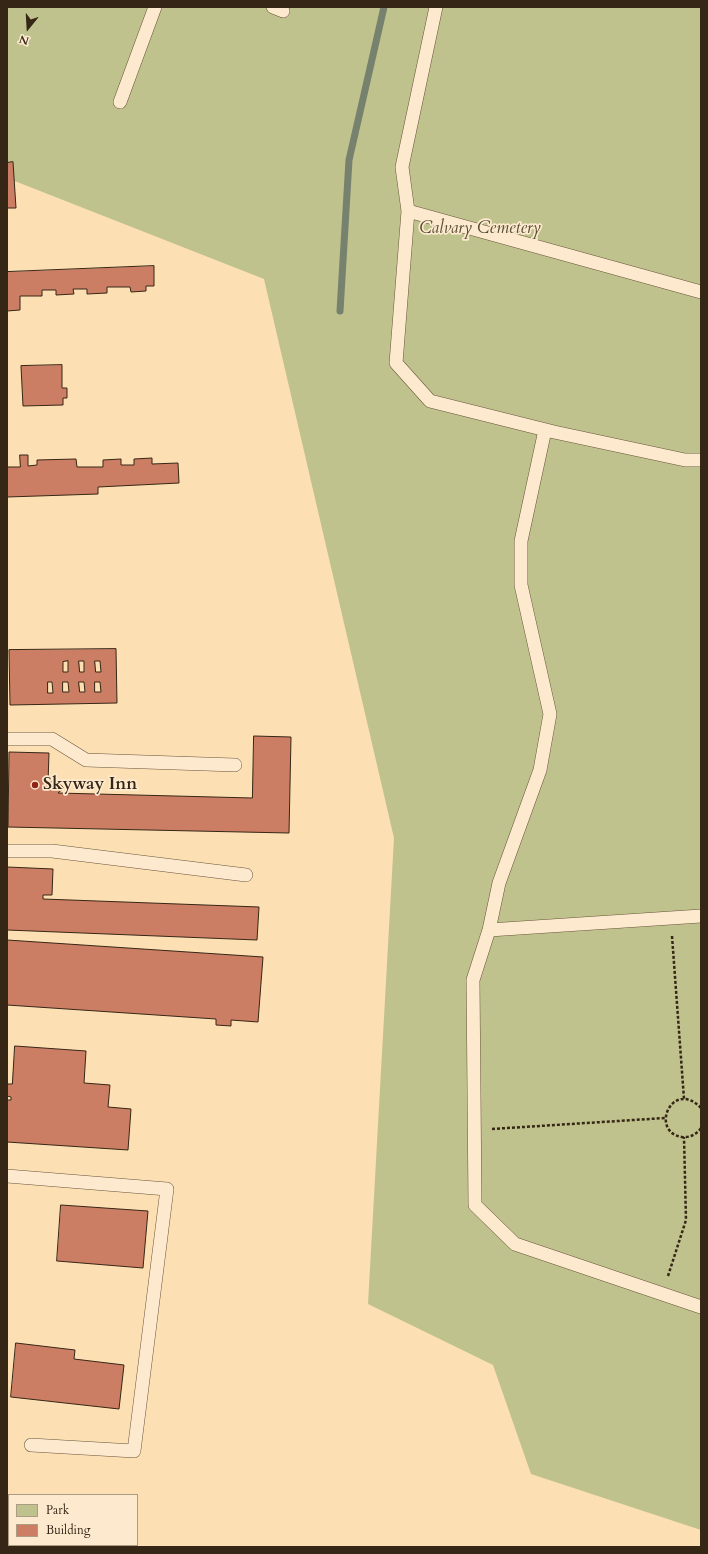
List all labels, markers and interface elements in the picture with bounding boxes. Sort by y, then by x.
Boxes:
north arrow [8,8,48,48]
text: N [17,31,31,48]
park label: Calvary Cemetery [419,219,541,239]
place label: Skyway Inn [43,775,137,795]
marker: Skyway Inn [30,780,40,790]
legend [8,1494,138,1546]
text: Park [46,1502,69,1518]
text: Building [46,1522,90,1538]

